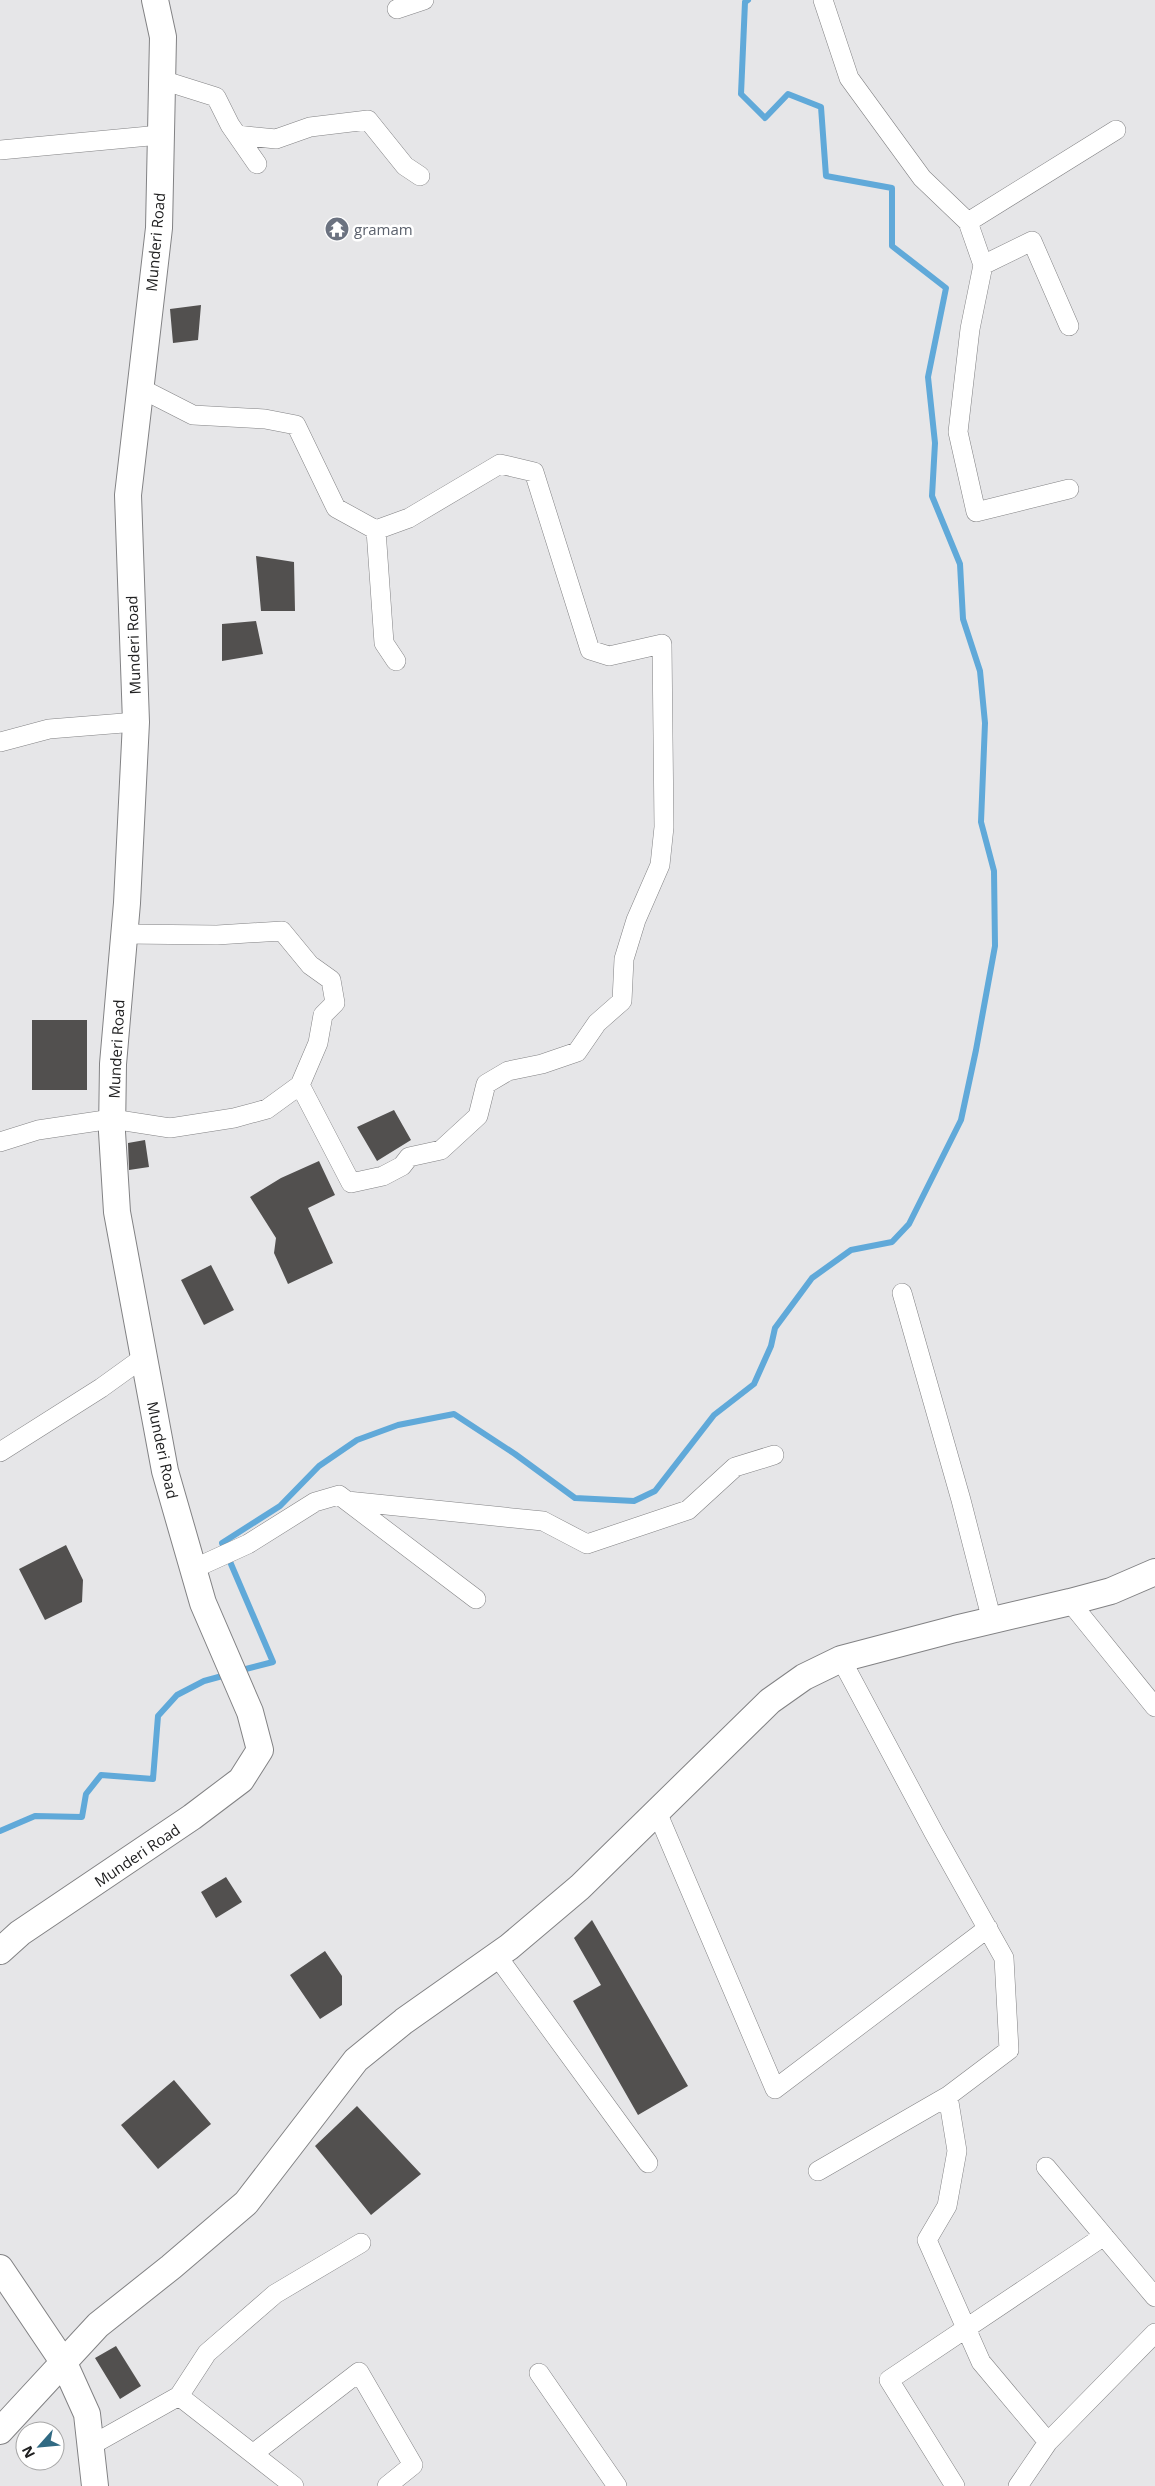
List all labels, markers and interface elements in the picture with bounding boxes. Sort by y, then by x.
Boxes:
street label: Munderi Road [141,192,169,292]
temple icon: gramam [324,216,350,242]
place label: gramam [354,219,413,239]
street label: Munderi Road [121,595,145,695]
street label: Munderi Road [103,999,129,1099]
street label: Munderi Road [143,1399,183,1501]
street label: Munderi Road [90,1819,184,1891]
north arrow [15,2421,65,2471]
text: N [17,2443,39,2462]

